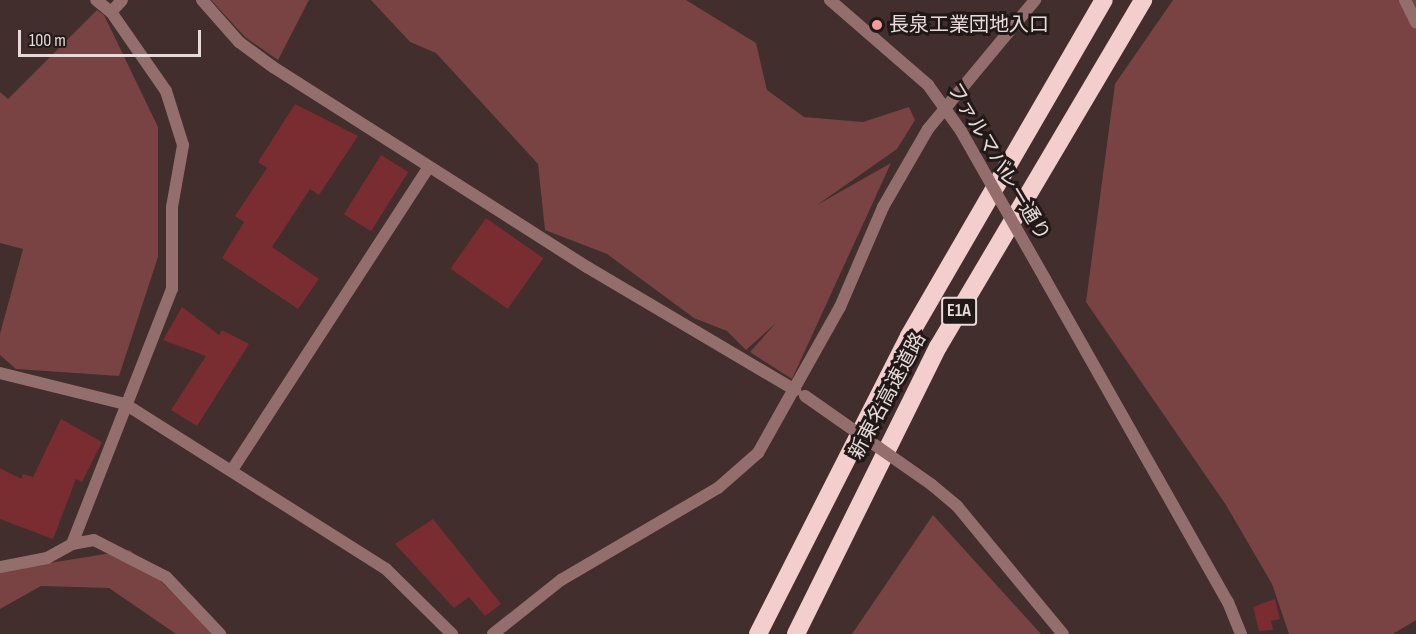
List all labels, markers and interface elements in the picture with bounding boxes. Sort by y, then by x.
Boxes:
place label: 長泉工業団地入口 [889,13,1049,37]
scale bar [21,18,204,56]
marker: 長泉工業団地入口 [870,18,884,32]
text: 100 m [29,30,66,51]
street label: ファルマバレー通り [941,79,1055,245]
road number: E1A [941,296,977,326]
street label: 新東名高速道路 [845,329,931,463]

